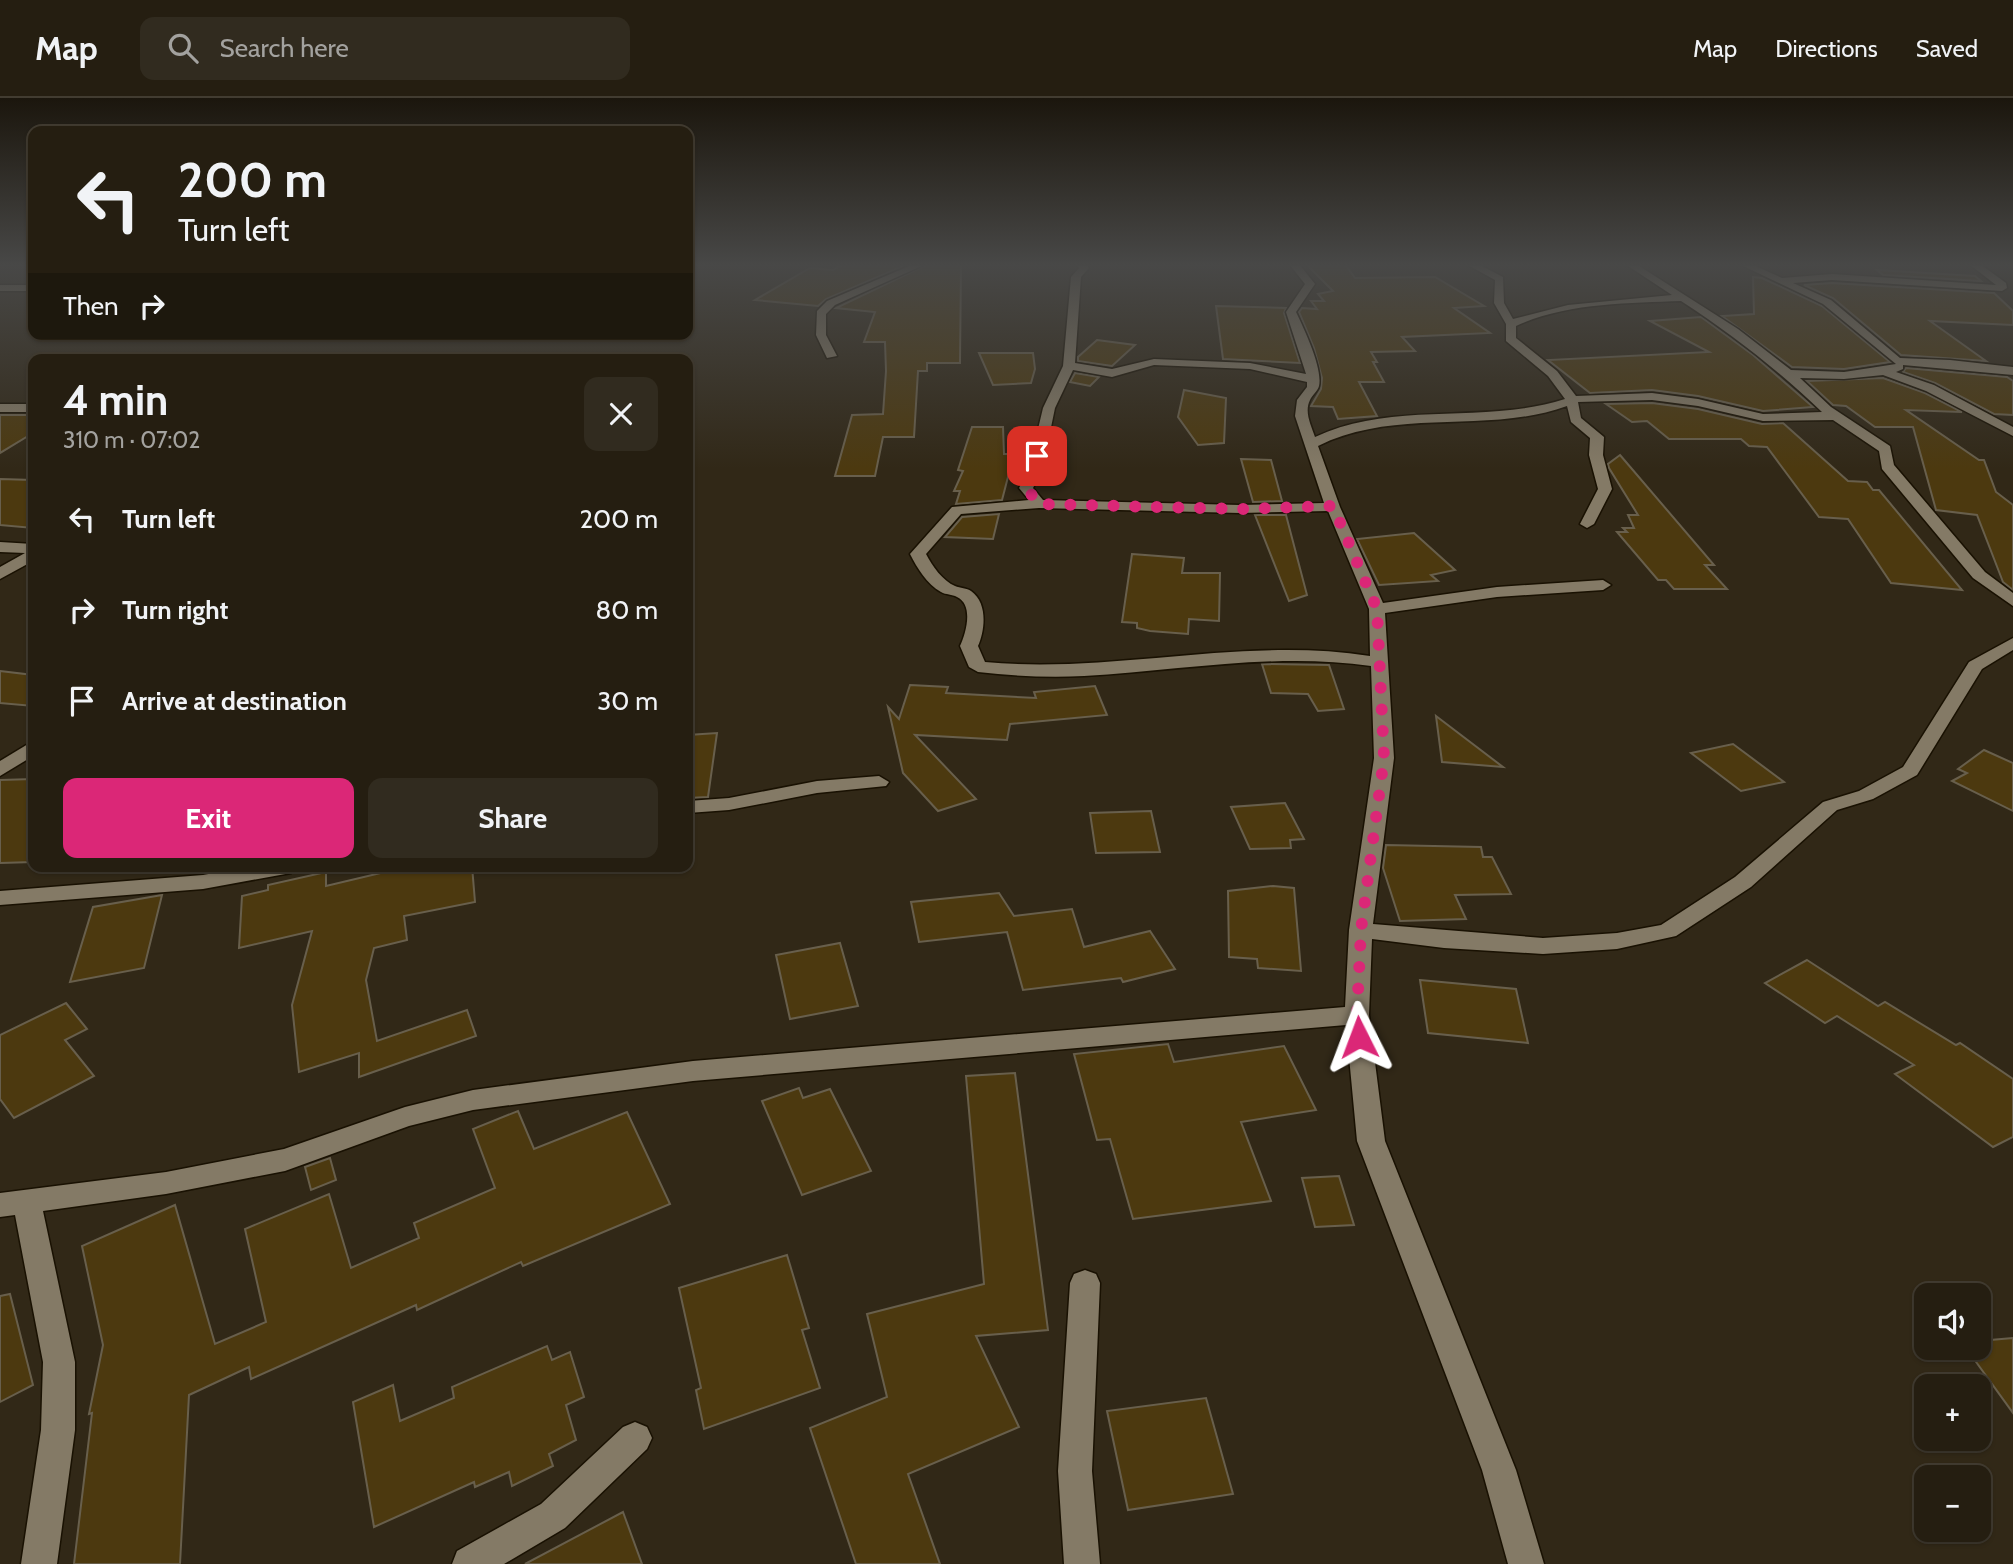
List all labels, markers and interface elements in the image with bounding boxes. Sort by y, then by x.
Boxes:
search box [140,17,630,80]
text: Map [35,28,98,68]
icon: search [164,29,202,67]
text: Search here [220,32,349,64]
text: Map [1693,34,1737,63]
text: Directions [1775,34,1878,63]
text: Saved [1916,34,1978,63]
text: 200 m [178,150,327,209]
icon: left [63,154,154,245]
text: Turn left [178,210,289,249]
icon: right [133,287,171,325]
text: Then [63,290,119,322]
text: 4 min [63,374,168,426]
button: close [584,377,658,451]
text: 310 m · 07:02 [63,426,200,454]
pin [1007,426,1067,486]
icon: arrive [1018,437,1056,475]
icon: left [63,500,101,538]
text: Turn left [122,503,215,535]
text: 200 m [579,503,658,535]
icon: right [63,591,101,629]
text: Turn right [122,594,228,626]
text: 80 m [595,594,658,626]
icon: arrive [63,682,101,720]
text: Arrive at destination [122,685,347,717]
text: 30 m [597,685,658,717]
button: Exit [63,778,354,858]
button: Share [368,778,658,858]
position arrow [1322,1000,1396,1074]
map controls [1914,1283,1991,1542]
button: sound [1914,1283,1991,1360]
button: + [1914,1374,1991,1451]
button: − [1914,1465,1991,1542]

